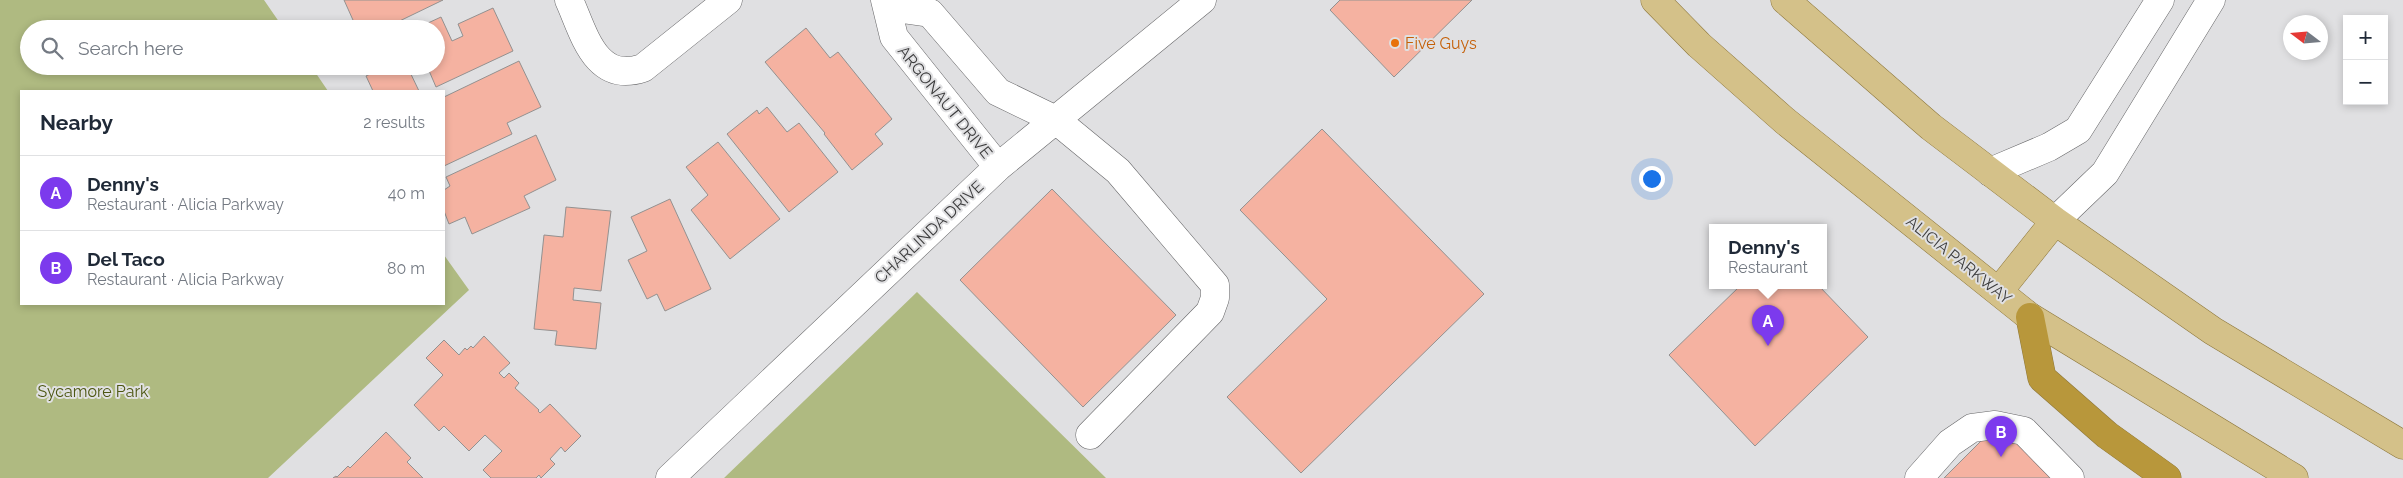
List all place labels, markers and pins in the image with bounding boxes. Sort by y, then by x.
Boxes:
place label: Five Guys [1405,34,1477,53]
marker: Five Guys [1389,37,1401,49]
pin: A [1752,305,1784,346]
pin: B [1985,416,2017,457]

